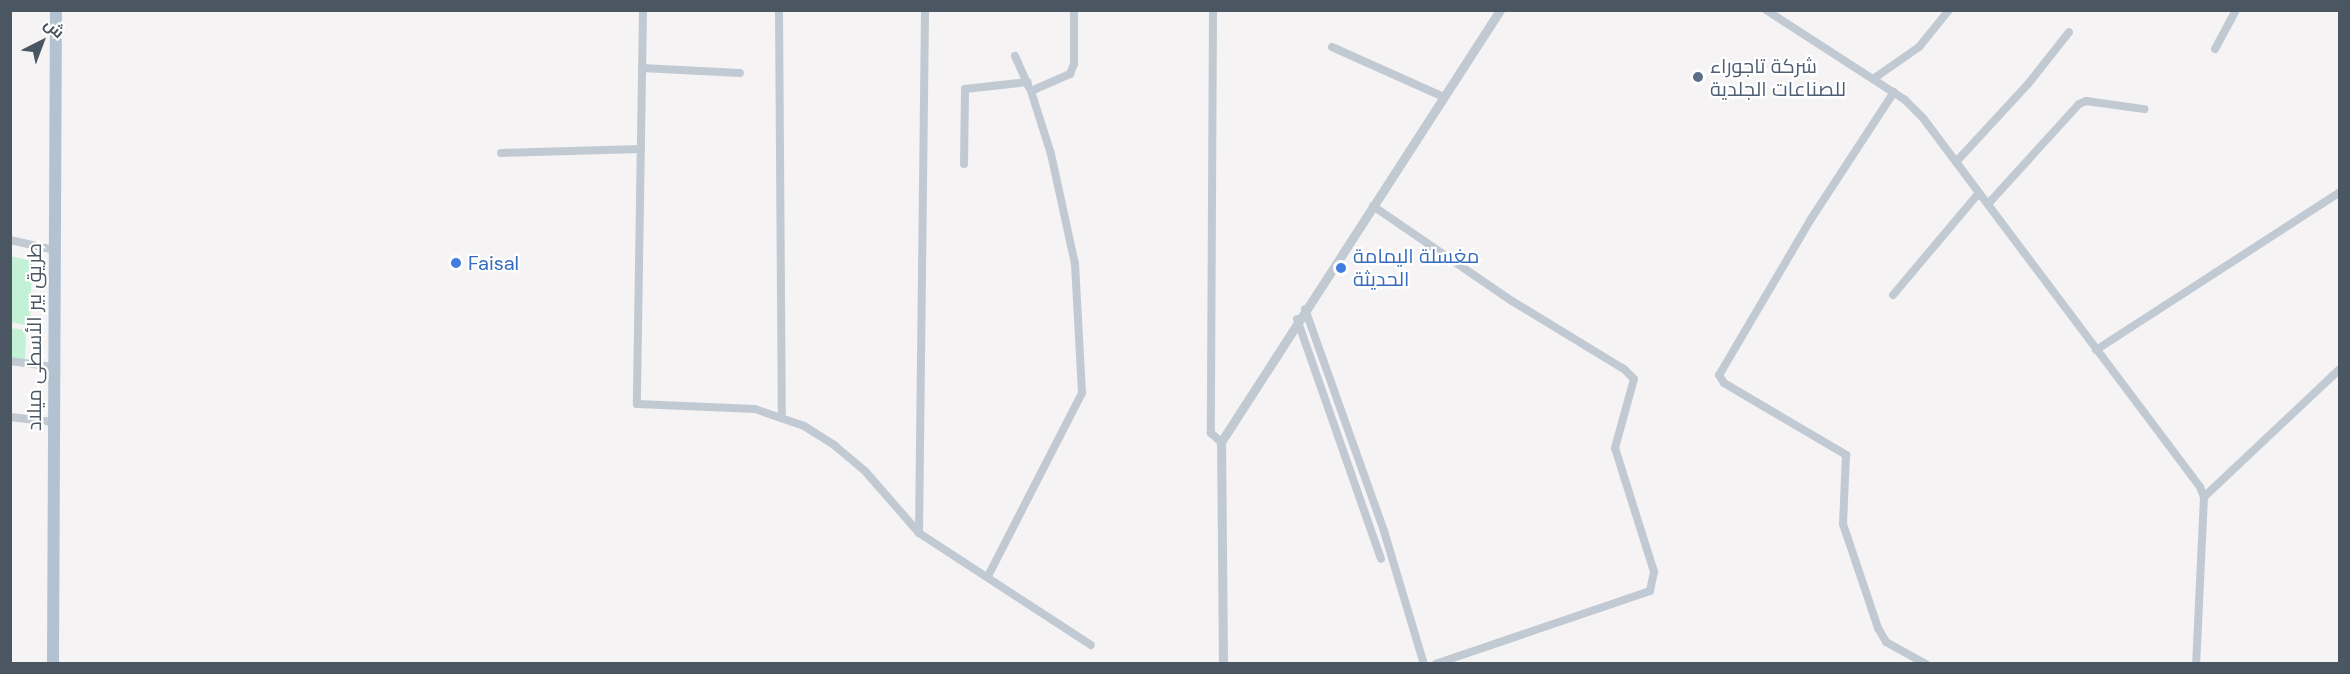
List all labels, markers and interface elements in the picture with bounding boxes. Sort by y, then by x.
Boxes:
north arrow [12,12,72,72]
text: ش [40,14,69,43]
place label: شركة تاجوراء للصناعات الجلدية [1710,54,1846,101]
marker: شركة تاجوراء للصناعات الجلدية [1691,70,1705,84]
street label: طريق بير الأسطى ميلاد [22,243,46,431]
place label: مغسلة اليمامة الحديثة [1353,244,1479,291]
place label: Faisal [468,251,519,275]
marker: Faisal [449,256,463,270]
marker: مغسلة اليمامة الحديثة [1334,261,1348,275]

